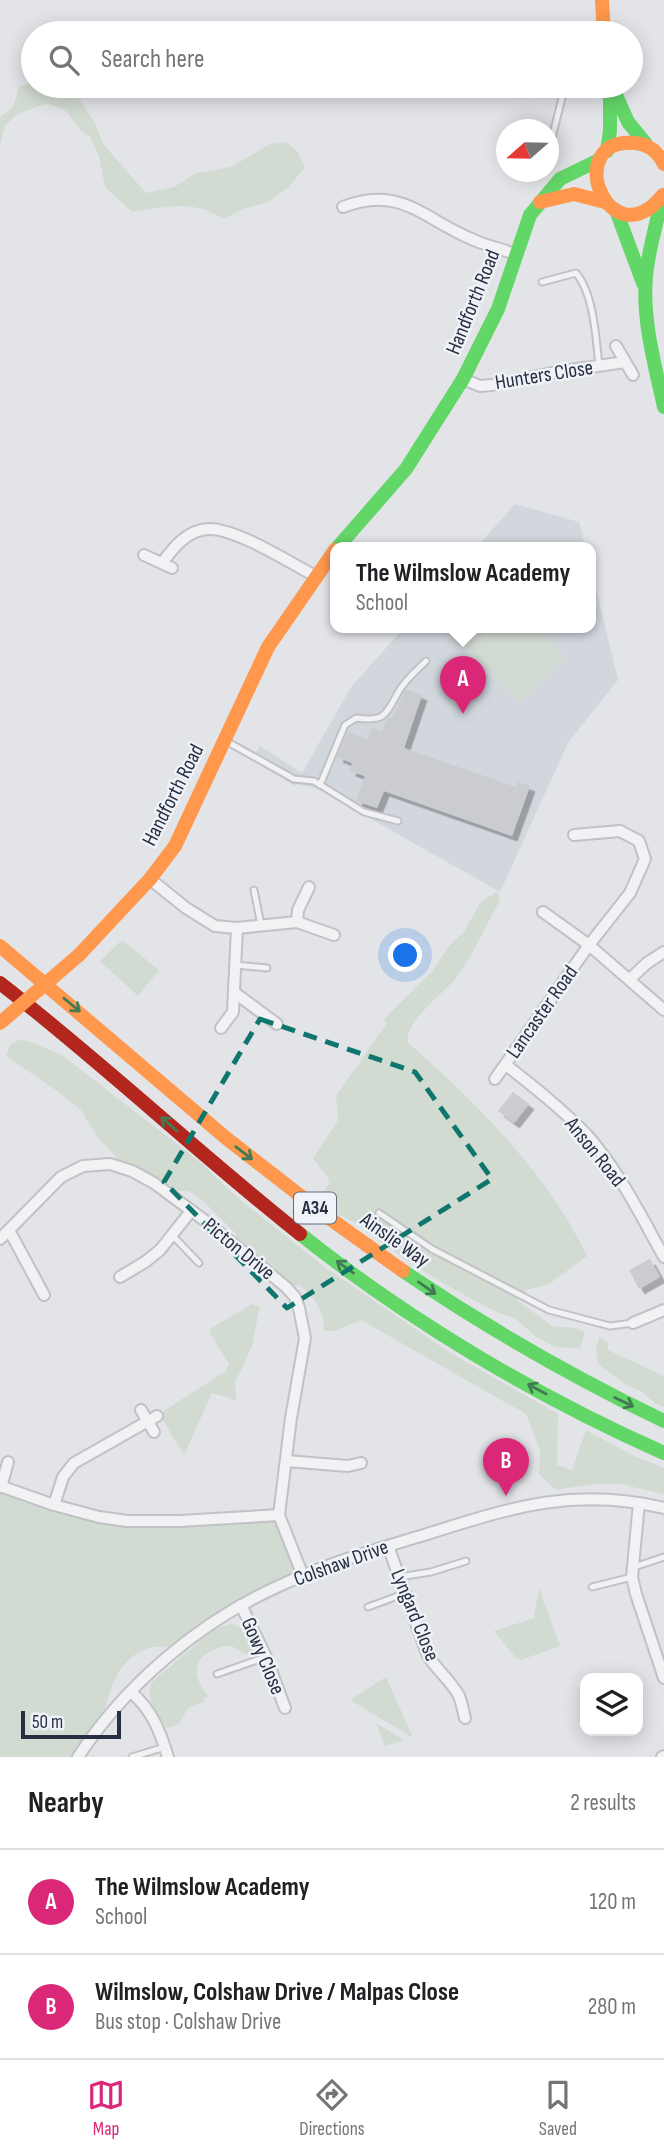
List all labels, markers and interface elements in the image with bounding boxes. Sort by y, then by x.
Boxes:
search box [21,21,643,98]
icon: search [45,41,83,79]
text: Search here [101,44,204,75]
north arrow [496,119,559,182]
street label: Handforth Road [441,246,505,358]
street label: Hunters Close [493,355,595,395]
popup [330,542,596,633]
text: The Wilmslow Academy [356,558,570,589]
text: School [356,589,408,617]
pin: A [440,656,486,714]
street label: Handforth Road [137,740,209,850]
your location [388,938,422,972]
street label: Lancaster Road [501,961,583,1063]
one-way arrow [62,997,80,1012]
street label: Anson Road [559,1112,631,1192]
one-way arrow [160,1116,178,1132]
one-way arrow [235,1145,253,1160]
road number: A34 [294,1192,336,1224]
street label: Ainslie Way [355,1207,434,1273]
street label: Picton Drive [198,1213,280,1285]
one-way arrow [337,1260,355,1275]
one-way arrow [417,1281,436,1295]
one-way arrow [527,1382,548,1395]
one-way arrow [613,1395,634,1409]
pin: B [483,1438,529,1496]
street label: Colshaw Drive [290,1534,392,1592]
street label: Lyngard Close [385,1565,445,1665]
street label: Gowy Close [236,1614,290,1698]
map controls [580,1673,643,1736]
button: layers [580,1673,643,1736]
scale bar [21,1708,121,1740]
text: 50 m [32,1711,63,1734]
text: Nearby [28,1785,104,1821]
text: 2 results [570,1789,636,1817]
text: The Wilmslow Academy [95,1872,309,1903]
text: A [46,1888,56,1916]
text: 120 m [590,1888,636,1916]
text: School [95,1903,147,1931]
text: Wilmslow, Colshaw Drive / Malpas Close [95,1977,459,2008]
text: B [46,1993,56,2021]
text: 280 m [588,1993,636,2021]
text: Bus stop · Colshaw Drive [95,2008,281,2036]
tab: Map [87,2076,125,2141]
tab: Directions [299,2076,365,2141]
tab: Saved [539,2076,577,2141]

